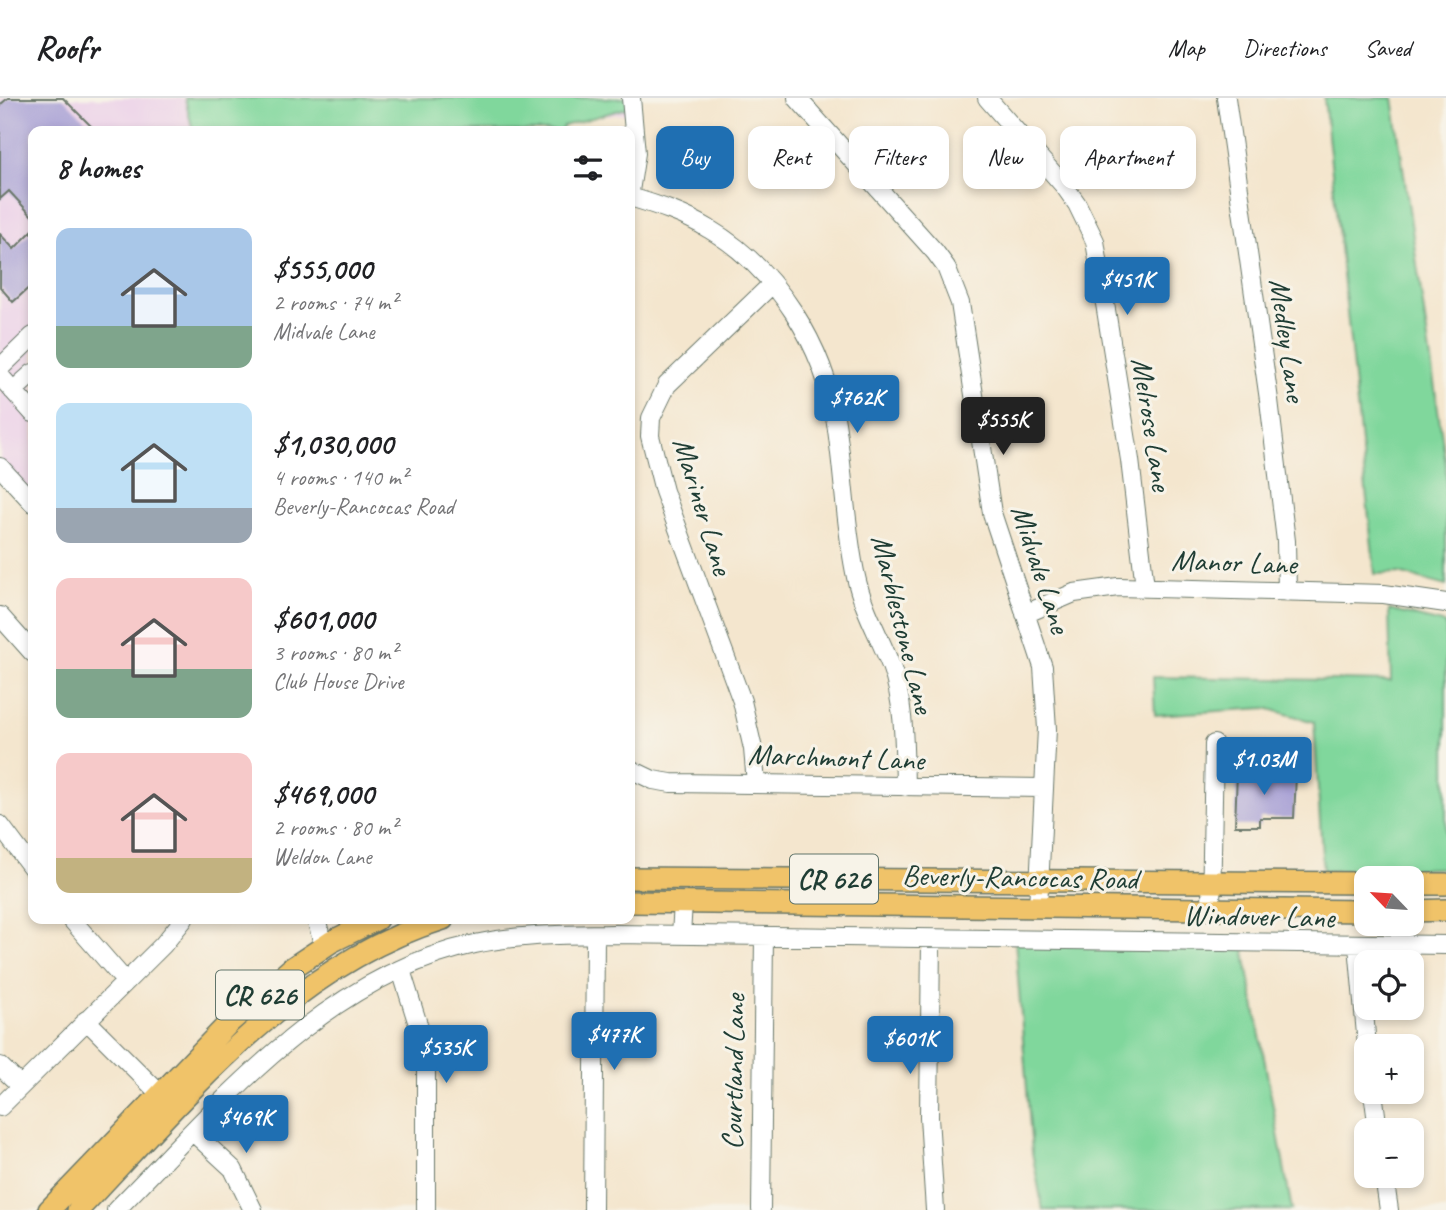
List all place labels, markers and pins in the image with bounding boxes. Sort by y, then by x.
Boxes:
pin: $451K [1078,258,1176,317]
pin: $762K [808,376,906,435]
pin: $555K [954,398,1052,457]
pin: $1.03M [1207,738,1321,797]
pin: $477K [565,1012,663,1072]
pin: $601K [861,1016,959,1076]
pin: $535K [397,1026,495,1085]
pin: $469K [197,1096,295,1155]

